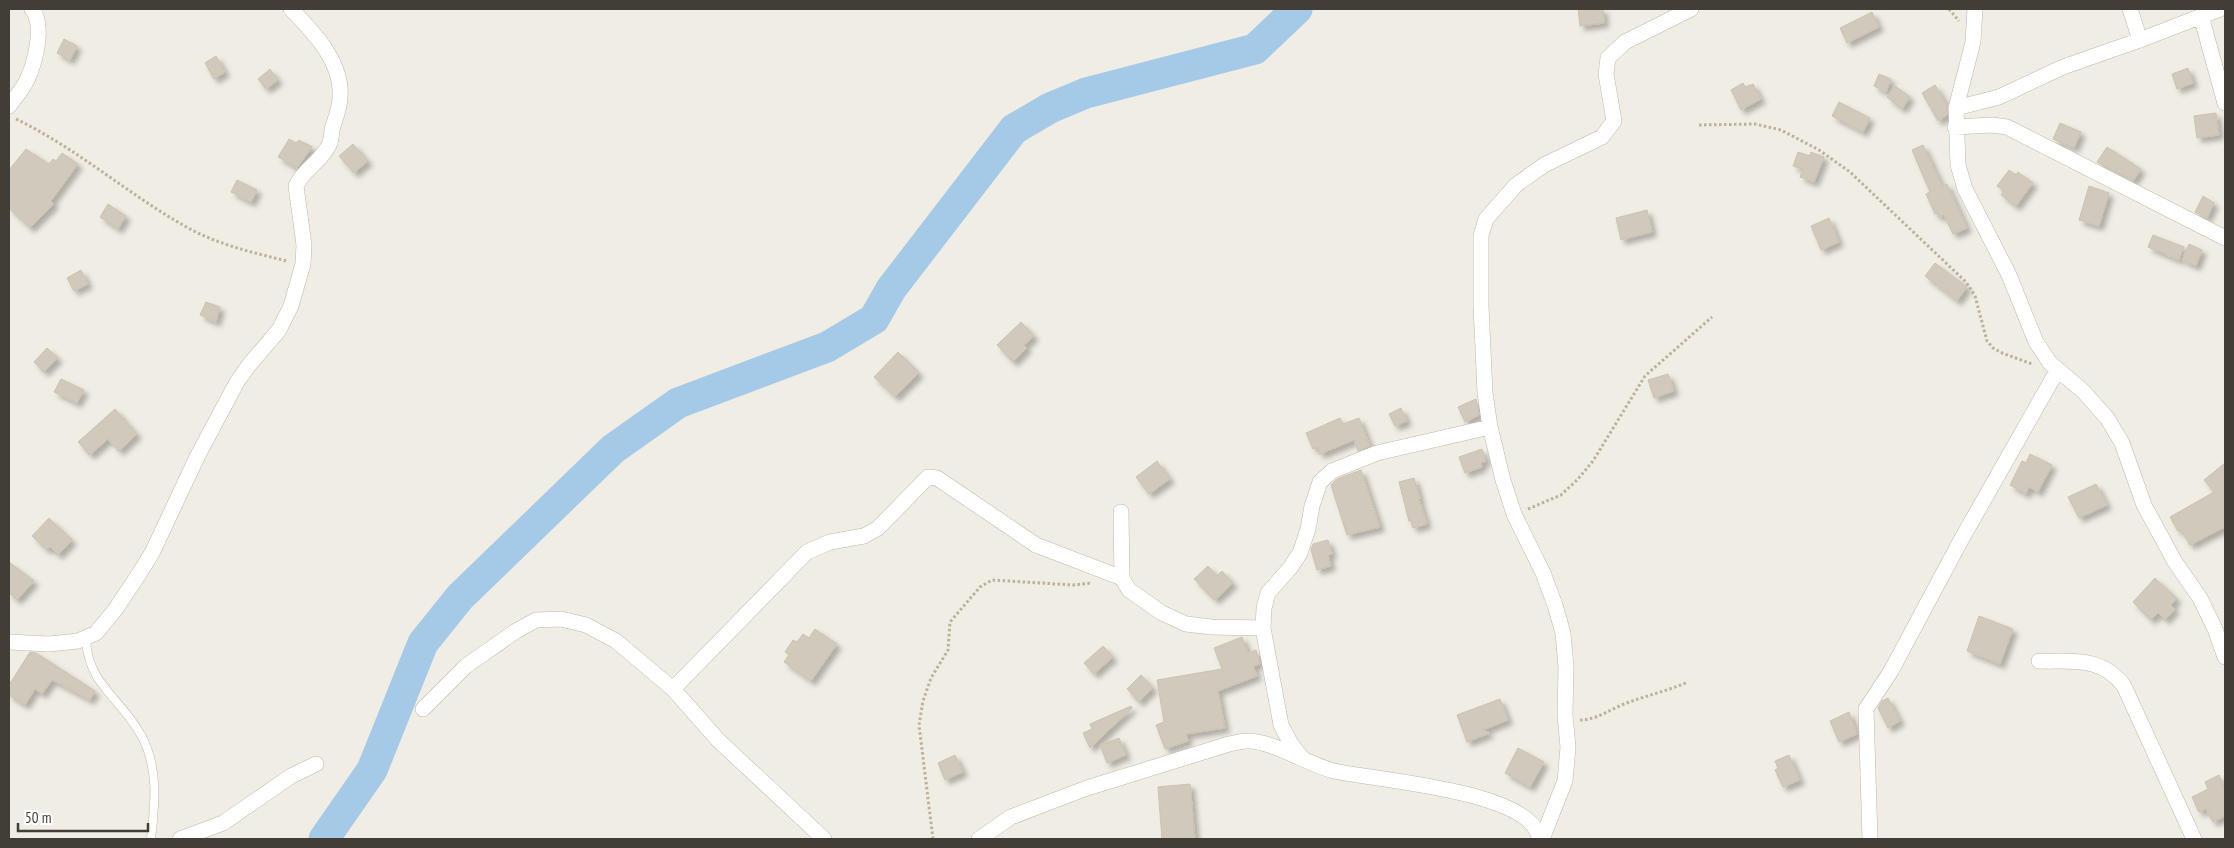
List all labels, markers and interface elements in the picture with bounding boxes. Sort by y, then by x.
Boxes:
scale bar [18,800,148,832]
text: 50 m [25,808,51,827]

